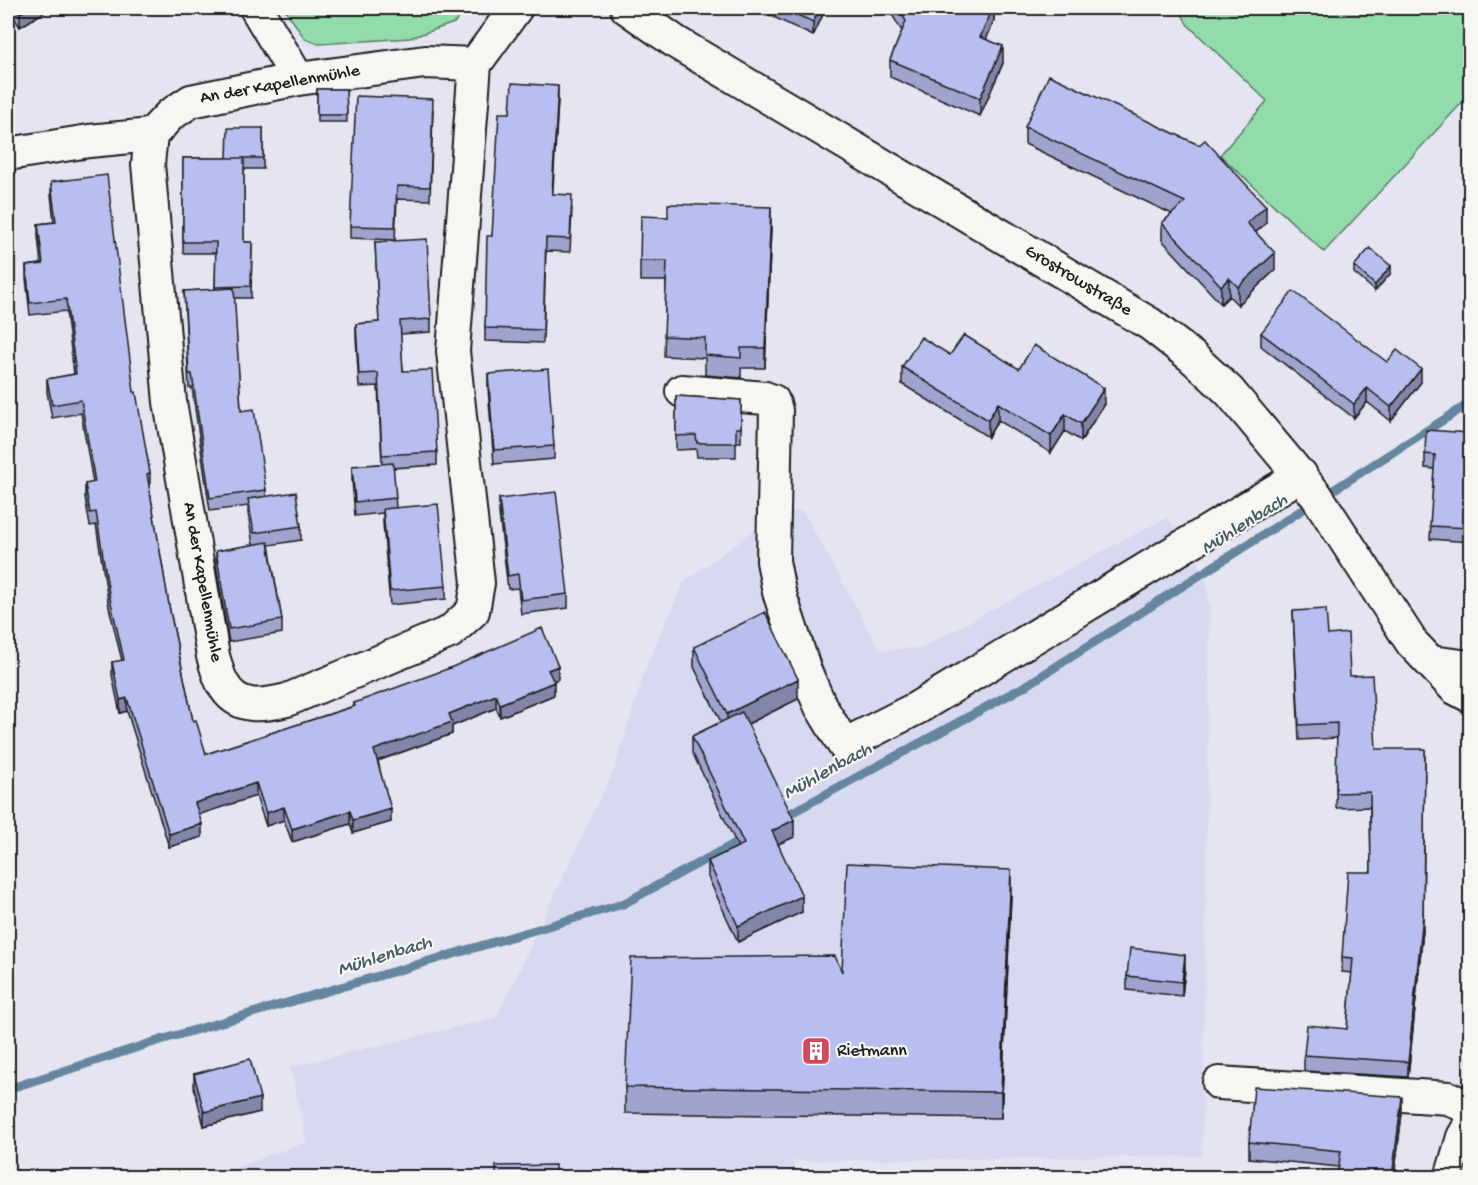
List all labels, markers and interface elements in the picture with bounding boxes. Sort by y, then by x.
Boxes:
street label: An der Kapellenmühle [198,60,362,109]
street label: Grostrowstraße [1021,241,1136,322]
water label: Mühlenbach [1198,489,1293,561]
street label: An der Kapellenmühle [178,500,227,664]
water label: Mühlenbach [780,738,876,806]
water label: Mühlenbach [335,932,435,982]
building icon: Rietmann [800,1035,832,1067]
place label: Rietmann [837,1041,907,1062]

